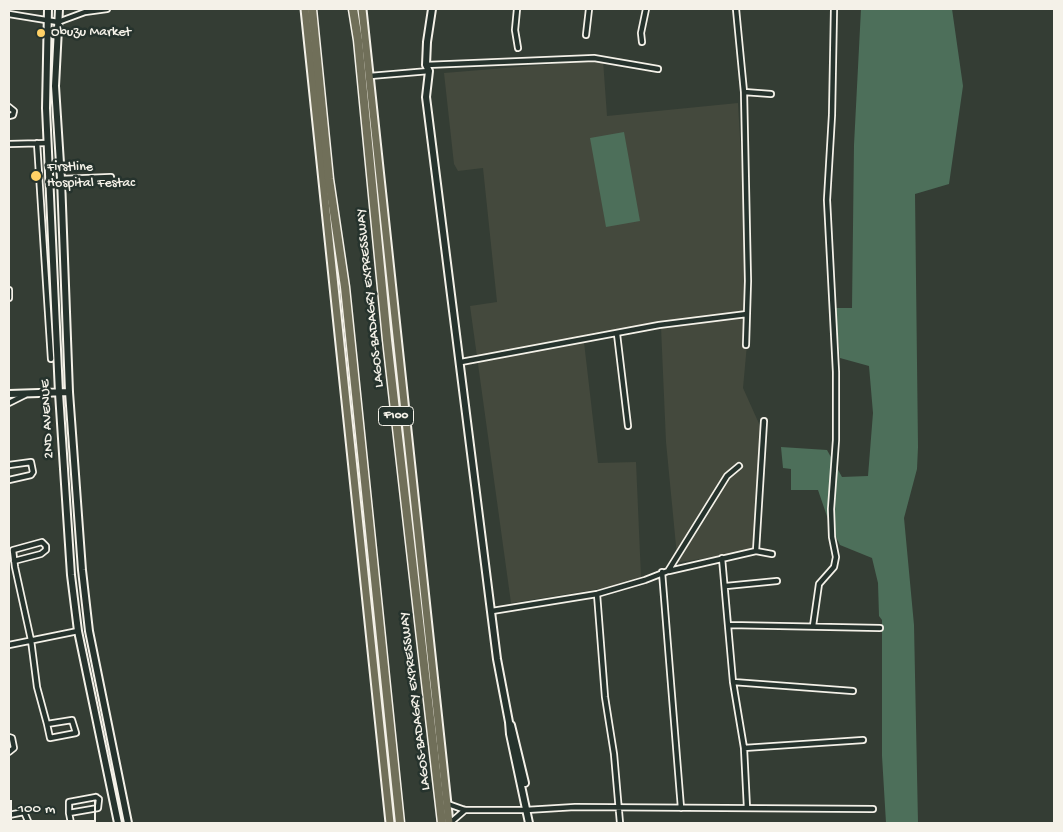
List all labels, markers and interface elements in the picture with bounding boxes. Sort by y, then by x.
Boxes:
place label: Obuzu Market [51,25,131,41]
marker: Obuzu Market [35,27,47,39]
place label: Firstline Hospital Festac [47,160,135,192]
marker: Firstline Hospital Festac [29,169,43,183]
street label: LAGOS-BADAGRY EXPRESSWAY [353,208,389,388]
street label: 2ND AVENUE [38,379,58,459]
road number: F100 [378,406,414,426]
street label: LAGOS-BADAGRY EXPRESSWAY [397,611,435,791]
scale bar [12,790,99,822]
text: 100 m [18,800,55,818]

